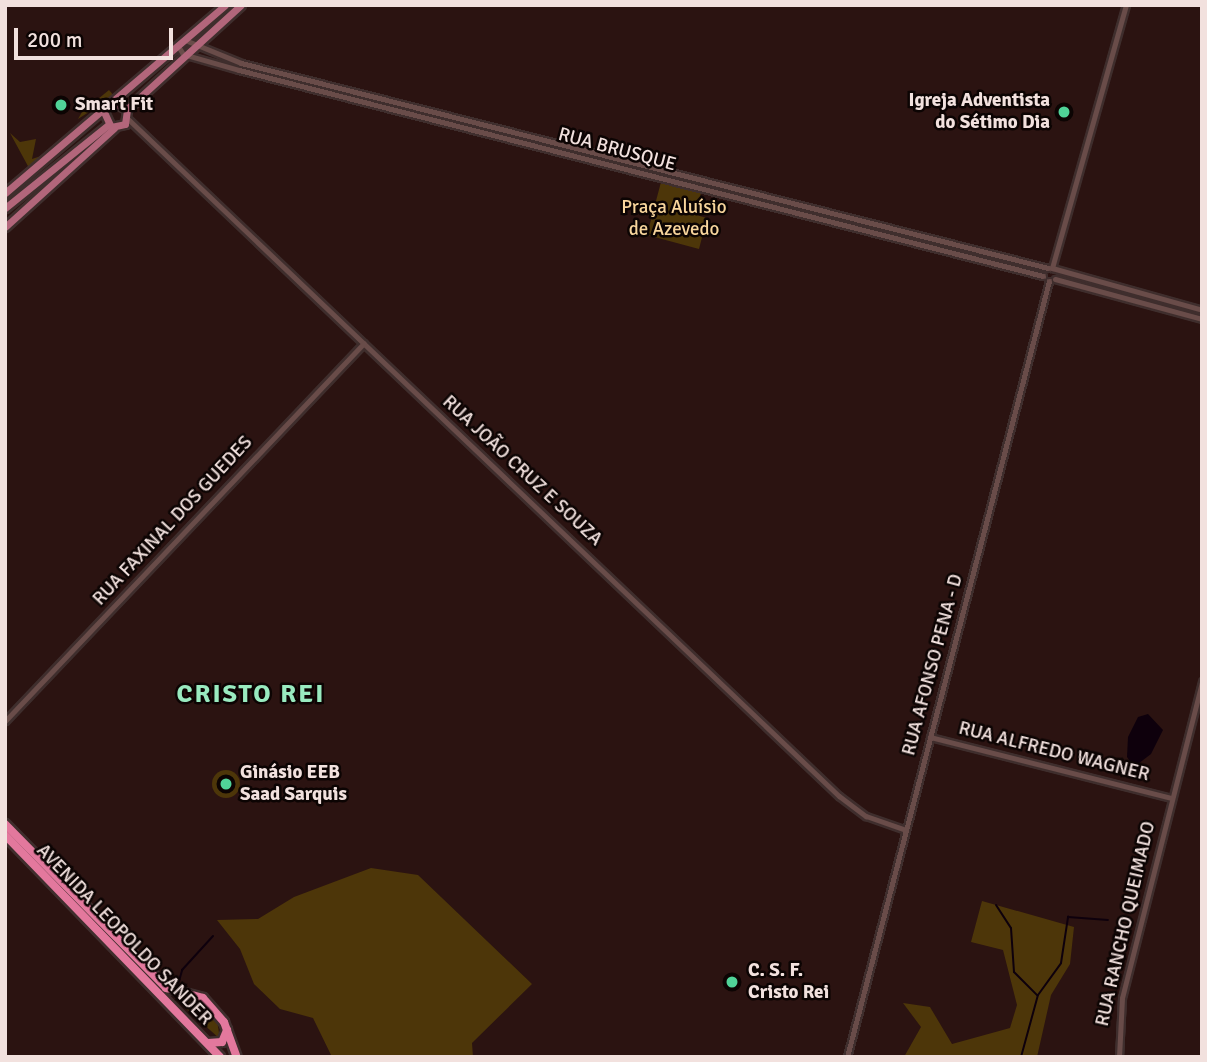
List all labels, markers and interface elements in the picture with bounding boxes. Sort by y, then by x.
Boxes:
scale bar [18,14,177,58]
text: 200 m [27,27,82,53]
place label: Igreja Adventista do Sétimo Dia [908,90,1050,134]
place label: Smart Fit [75,94,153,116]
marker: Smart Fit [53,97,69,113]
marker: Igreja Adventista do Sétimo Dia [1056,104,1072,120]
street label: RUA BRUSQUE [556,123,678,177]
park label: Praça Aluísio de Azevedo [621,197,727,241]
street label: RUA JOÃO CRUZ E SOUZA [437,391,607,551]
street label: RUA FAXINAL DOS GUEDES [88,431,258,611]
street label: RUA AFONSO PENA - D [898,572,968,758]
district label: CRISTO REI [178,679,324,711]
street label: RUA ALFREDO WAGNER [956,717,1152,787]
place label: Ginásio EEB Saad Sarquis [240,762,347,806]
marker: Ginásio EEB Saad Sarquis [218,776,234,792]
street label: RUA RANCHO QUEIMADO [1091,819,1161,1029]
street label: AVENIDA LEOPOLDO SANDER [31,840,217,1030]
place label: C. S. F. Cristo Rei [748,960,829,1004]
marker: C. S. F. Cristo Rei [722,972,742,992]

